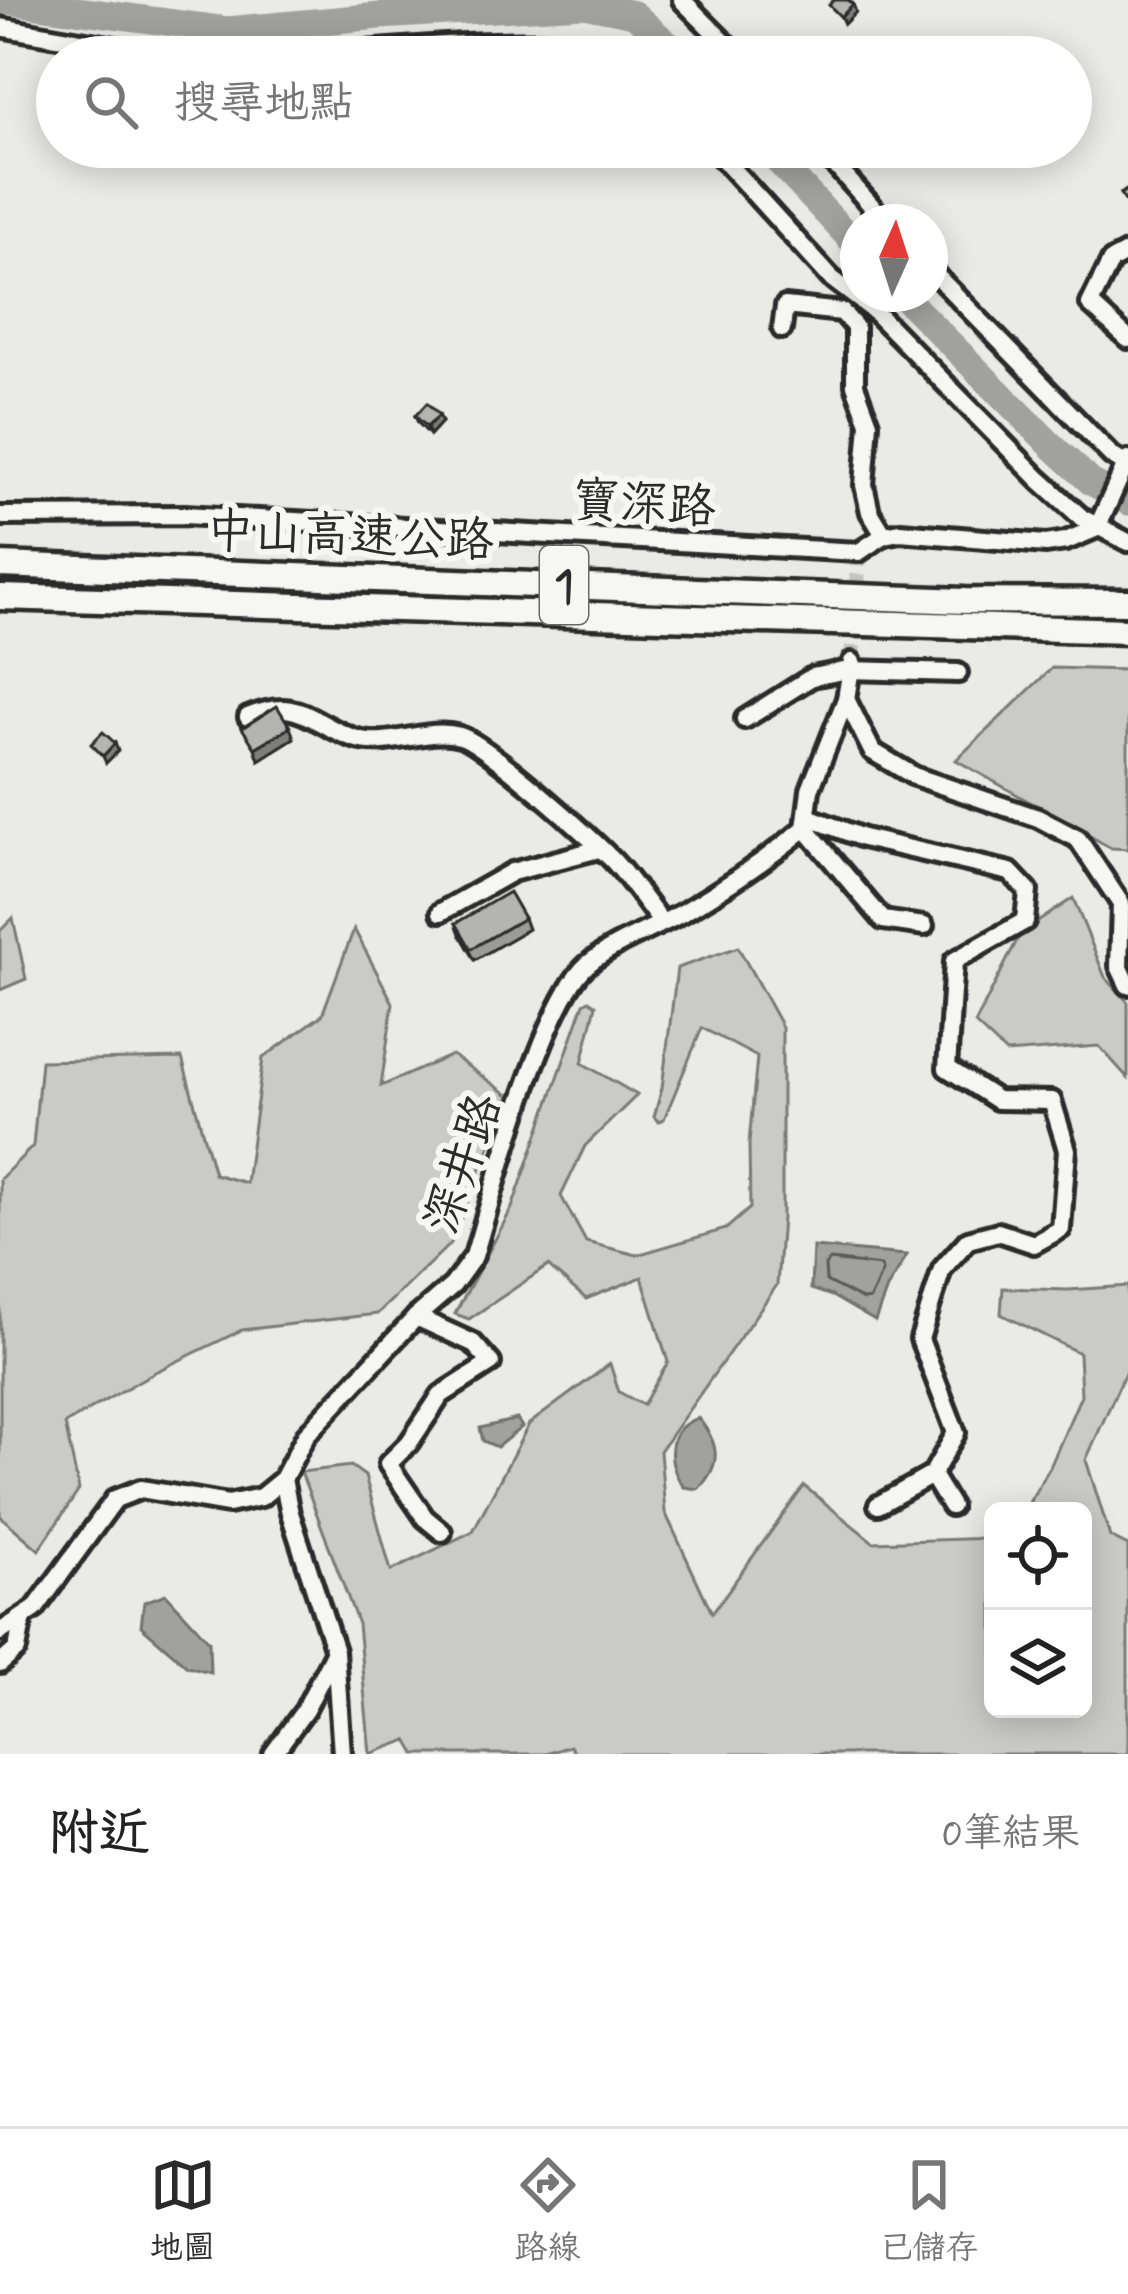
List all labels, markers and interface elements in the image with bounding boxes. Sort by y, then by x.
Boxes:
search box [36,36,1092,168]
icon: search [78,69,144,135]
text: 搜尋地點 [174,75,354,134]
north arrow [840,204,948,312]
street label: 寶深路 [570,470,717,541]
street label: 中山高速公路 [205,501,495,574]
road number: 1 [540,546,588,624]
street label: 深井路 [411,1086,518,1242]
map controls [984,1502,1092,1718]
button: locate [984,1502,1092,1610]
button: layers [984,1610,1092,1718]
text: 附近 [48,1802,150,1868]
text: 0筆結果 [941,1809,1080,1860]
tab: 地圖 [150,2152,216,2271]
tab: 路線 [515,2152,581,2271]
tab: 已儲存 [880,2152,979,2271]

